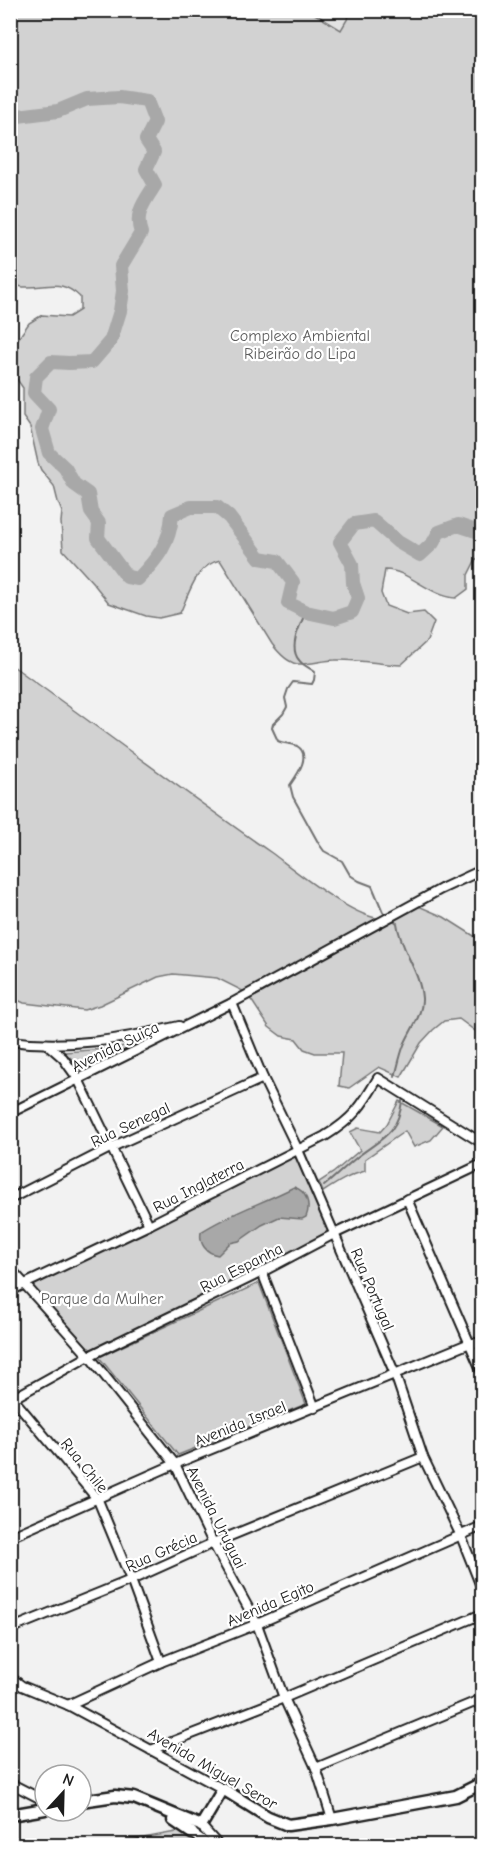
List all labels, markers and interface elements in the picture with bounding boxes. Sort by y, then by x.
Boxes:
park label: Complexo Ambiental Ribeirão do Lipa [230,327,370,363]
street label: Avenida Suiça [69,1018,162,1076]
street label: Rua Senegal [88,1099,173,1151]
street label: Rua Inglaterra [150,1155,247,1216]
street label: Rua Espanha [197,1239,286,1296]
street label: Rua Portugal [347,1246,397,1333]
park label: Parque da Mulher [41,1290,164,1308]
street label: Avenida Israel [192,1397,289,1450]
street label: Rua Chile [57,1435,112,1497]
street label: Avenida Uruguai [183,1463,250,1572]
street label: Rua Grécia [123,1528,200,1576]
street label: Avenida Egito [224,1578,317,1630]
street label: Avenida Miguel Seror [145,1724,281,1814]
north arrow [33,1763,93,1823]
text: N [60,1770,76,1790]

